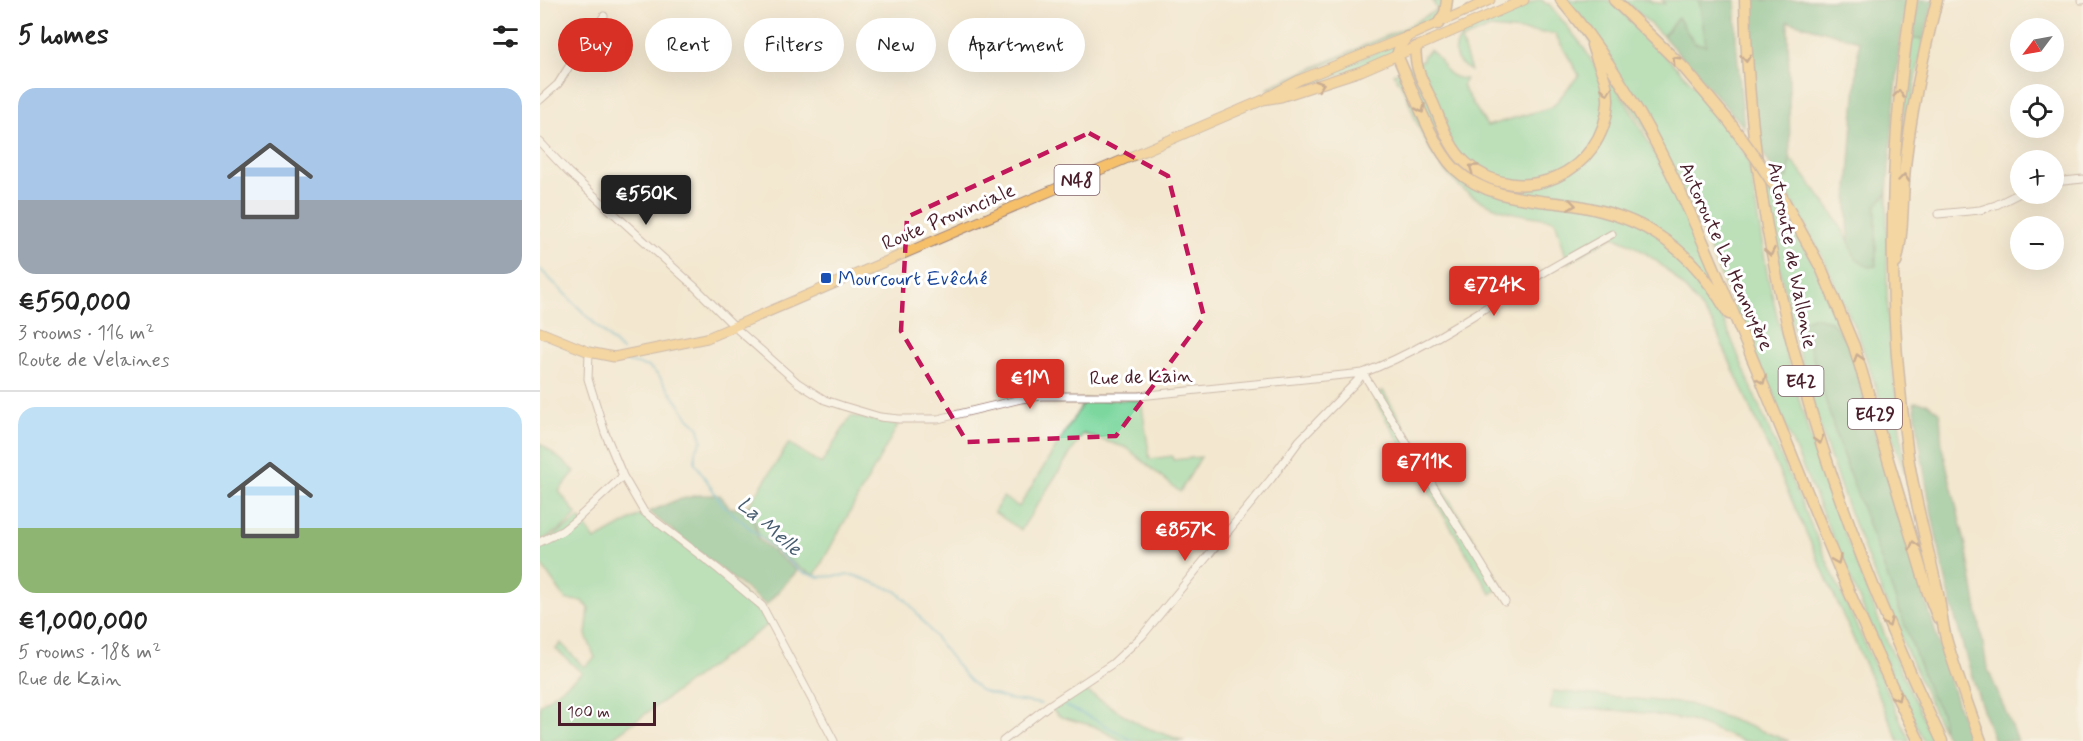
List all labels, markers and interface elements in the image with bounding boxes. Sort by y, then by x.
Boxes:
chip: Buy [558,18,633,72]
chip: Rent [645,18,732,72]
chip: Filters [744,18,844,72]
chip: New [856,18,936,72]
chip: Apartment [948,18,1085,72]
north arrow [2010,18,2064,72]
map controls [2010,18,2064,270]
text: 5 homes [18,19,109,53]
icon: filters [489,20,522,53]
one-way arrow [1740,54,1753,63]
one-way arrow [1672,56,1683,67]
one-way arrow [1314,80,1325,92]
button: locate [2010,84,2064,138]
one-way arrow [1600,87,1613,96]
one-way arrow [1892,89,1905,98]
one-way arrow [1414,102,1426,113]
icon: home [216,127,324,235]
button: + [2010,150,2064,204]
street label: Autoroute La Hennuyère [1672,158,1779,355]
street label: Autoroute de Wallonie [1760,160,1823,351]
one-way arrow [1469,164,1480,175]
road number: N48 [1054,165,1100,195]
one-way arrow [1897,174,1910,183]
pin: €550K [604,175,688,226]
street label: Route Provinciale [878,177,1020,258]
text: €550K [615,181,677,208]
one-way arrow [1568,199,1577,211]
button: − [2010,216,2064,270]
one-way arrow [1763,247,1776,257]
place label: Mourcourt Evêché [838,266,988,293]
pin: €724K [1452,266,1536,317]
marker: Mourcourt Evêché [819,271,833,285]
text: €724K [1463,272,1525,299]
text: €550,000 [18,286,131,320]
text: 3 rooms · 116 m² [18,320,154,347]
text: Route de Velaines [18,347,170,374]
one-way arrow [1853,353,1865,364]
pin: €1M [1001,359,1059,410]
street label: Rue de Kain [1089,362,1193,393]
text: €1M [1010,365,1050,392]
road number: E42 [1778,366,1824,396]
one-way arrow [1754,374,1766,385]
road number: E429 [1848,399,1902,429]
one-way arrow [1812,434,1824,445]
pin: €711K [1382,443,1466,494]
icon: home [216,446,324,554]
text: €711K [1396,449,1452,476]
water label: La Melle [731,491,809,564]
pin: €857K [1143,511,1227,562]
text: €857K [1155,517,1215,544]
one-way arrow [1909,540,1921,551]
one-way arrow [1830,553,1842,564]
text: €1,000,000 [18,605,148,639]
one-way arrow [1881,617,1893,628]
text: 5 rooms · 188 m² [18,639,161,666]
text: Rue de Kain [18,666,121,693]
one-way arrow [1890,690,1902,701]
scale bar [558,699,656,726]
text: 100 m [567,702,610,723]

